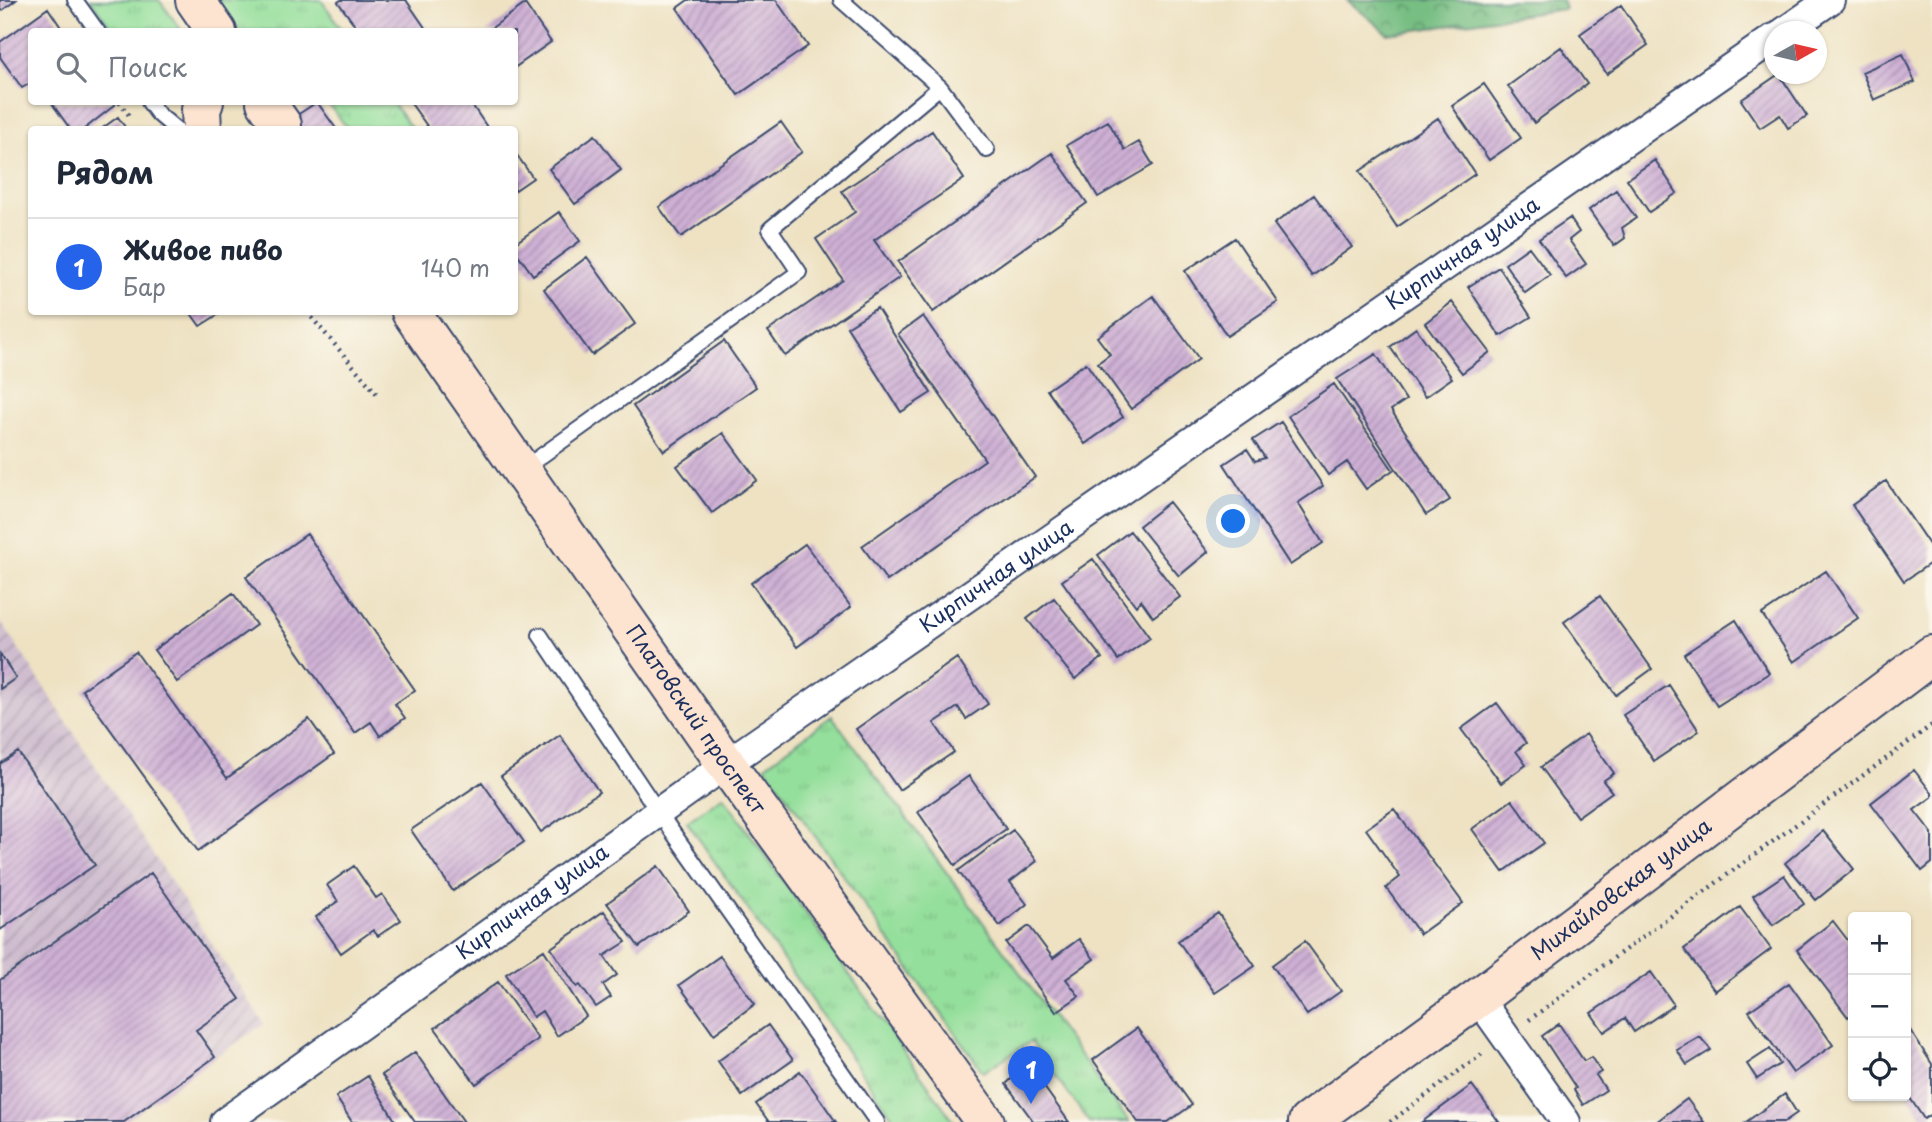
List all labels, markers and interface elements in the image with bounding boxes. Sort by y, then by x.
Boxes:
north arrow [1764,21,1827,84]
search box [28,28,518,105]
text: Поиск [108,47,187,86]
icon: search [52,48,90,86]
text: Рядом [56,149,154,194]
street label: Кирпичная улица [1378,187,1546,317]
text: Живое пиво [123,230,283,269]
text: 1 [74,250,85,285]
text: 140 m [421,250,490,285]
text: Бар [123,269,166,304]
your location [1216,504,1250,538]
street label: Кирпичная улица [912,510,1080,639]
street label: Платовский проспект [619,617,775,820]
street label: Михайловская улица [1523,809,1718,967]
street label: Кирпичная улица [449,835,615,966]
map controls [1848,912,1911,1101]
button: + [1848,912,1911,975]
button: − [1848,975,1911,1038]
button: locate [1848,1038,1911,1101]
pin: 1 [1008,1046,1054,1104]

